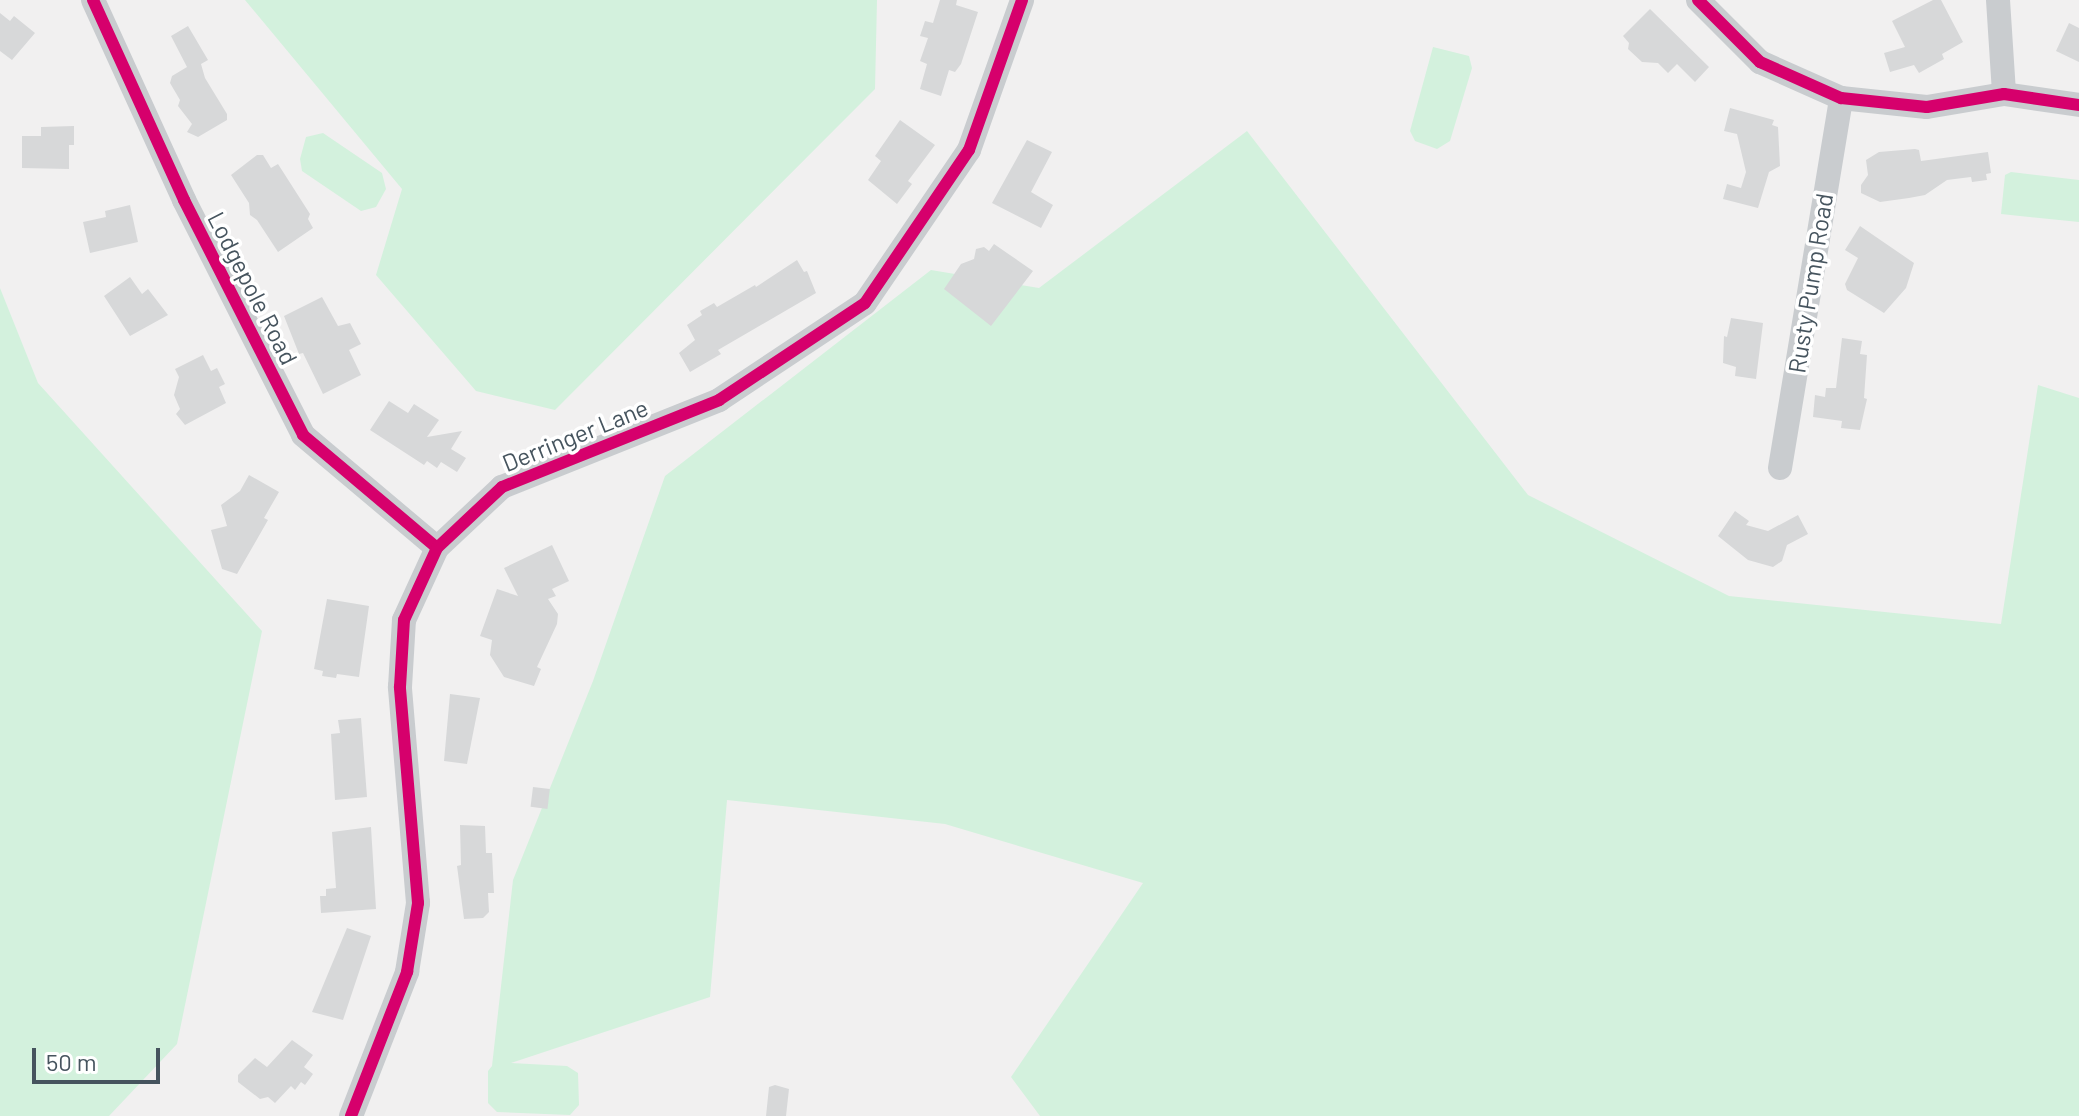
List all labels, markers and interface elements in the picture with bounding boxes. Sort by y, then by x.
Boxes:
street label: Rusty Pump Road [1782,191,1838,375]
street label: Lodgepole Road [202,207,304,369]
street label: Derringer Lane [498,393,652,477]
scale bar [36,1032,164,1082]
text: 50 m [46,1047,97,1076]

